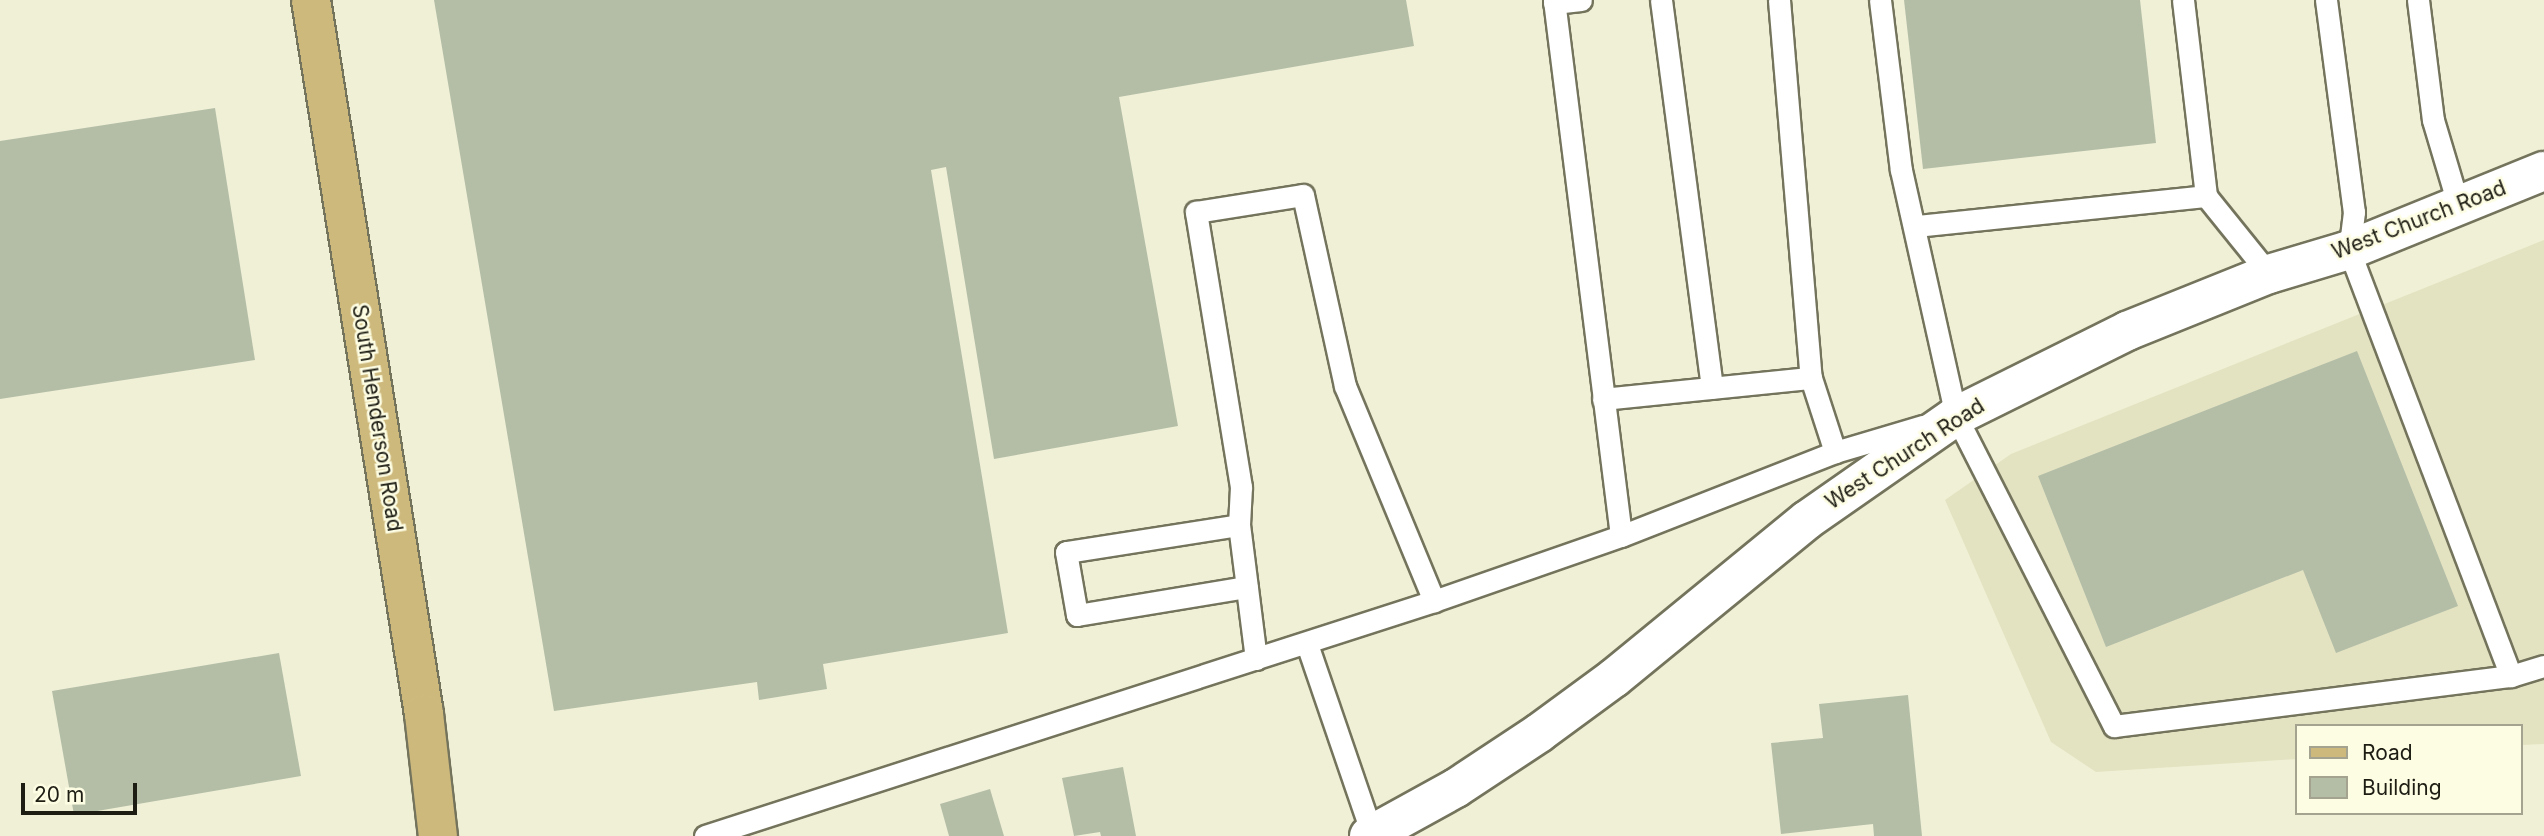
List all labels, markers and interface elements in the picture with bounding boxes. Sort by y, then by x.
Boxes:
street label: West Church Road [2328,175,2510,265]
street label: South Henderson Road [347,303,407,533]
street label: West Church Road [1821,393,1989,515]
legend [2296,724,2523,815]
text: Road [2362,740,2413,765]
scale bar [24,770,140,814]
text: Building [2362,775,2442,800]
text: 20 m [34,782,84,807]

